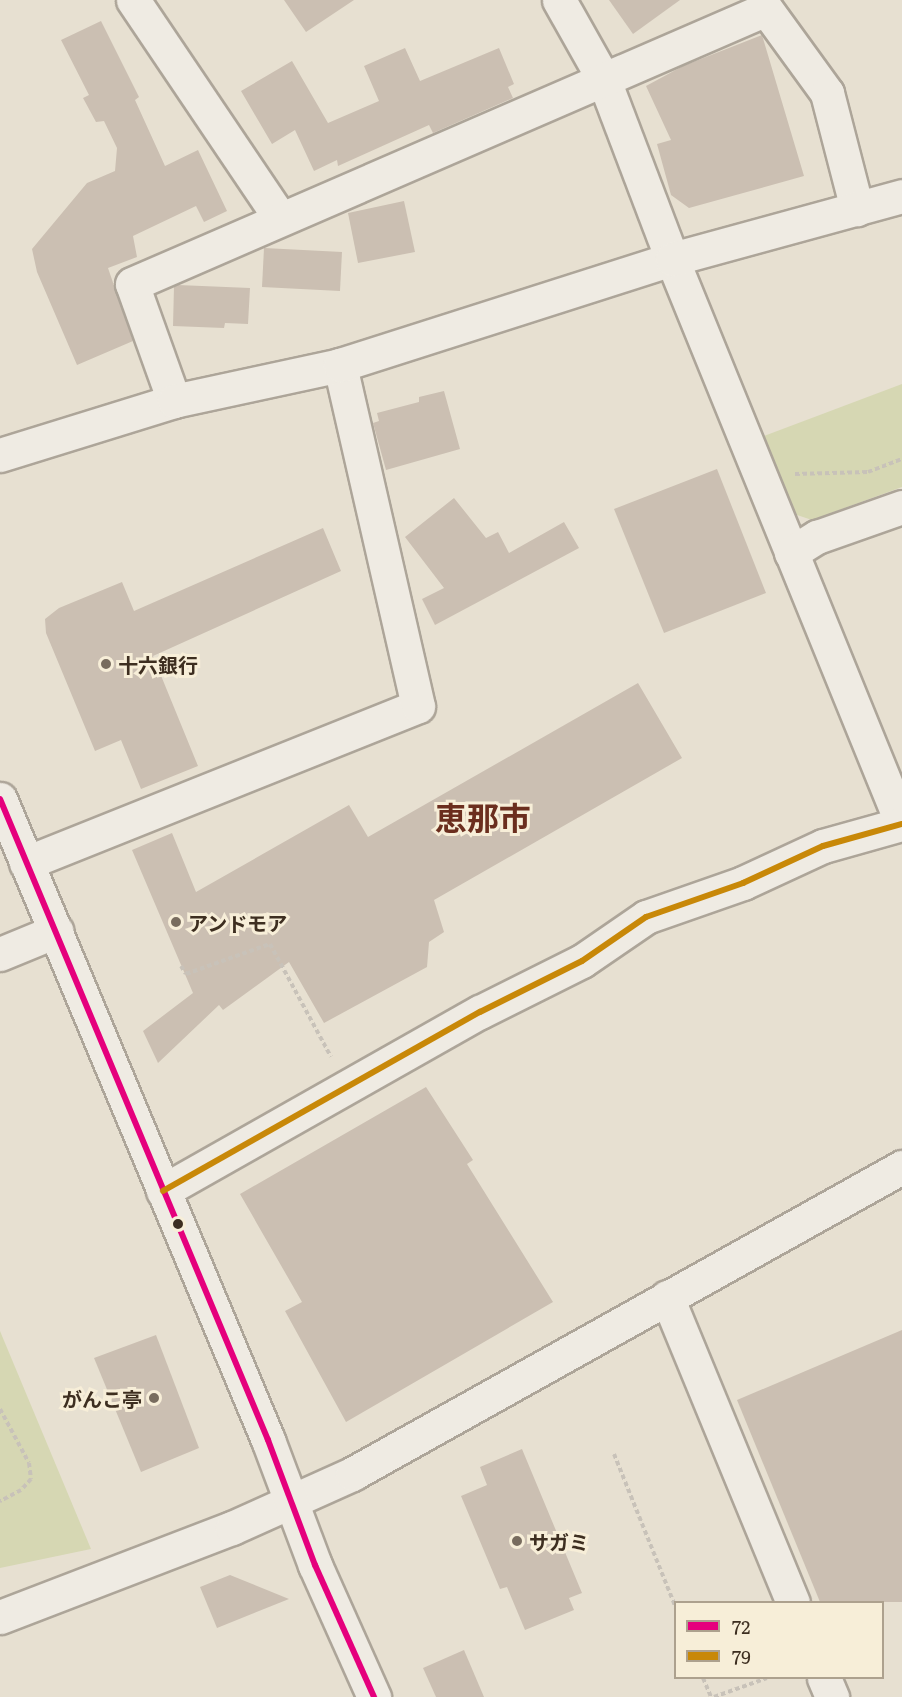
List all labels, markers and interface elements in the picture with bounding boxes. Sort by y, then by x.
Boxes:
place label: 十六銀行 [118,652,198,676]
marker: 十六銀行 [99,657,113,671]
district label: 恵那市 [435,797,531,835]
place label: アンドモア [188,910,288,934]
marker: アンドモア [169,915,183,929]
unlabelled marker [172,1218,184,1230]
place label: がんこ亭 [62,1386,142,1410]
marker: がんこ亭 [147,1391,161,1405]
place label: サガミ [529,1529,589,1553]
marker: サガミ [510,1534,524,1548]
legend [674,1601,884,1679]
text: 72 [732,1613,750,1640]
text: 79 [732,1643,751,1670]

